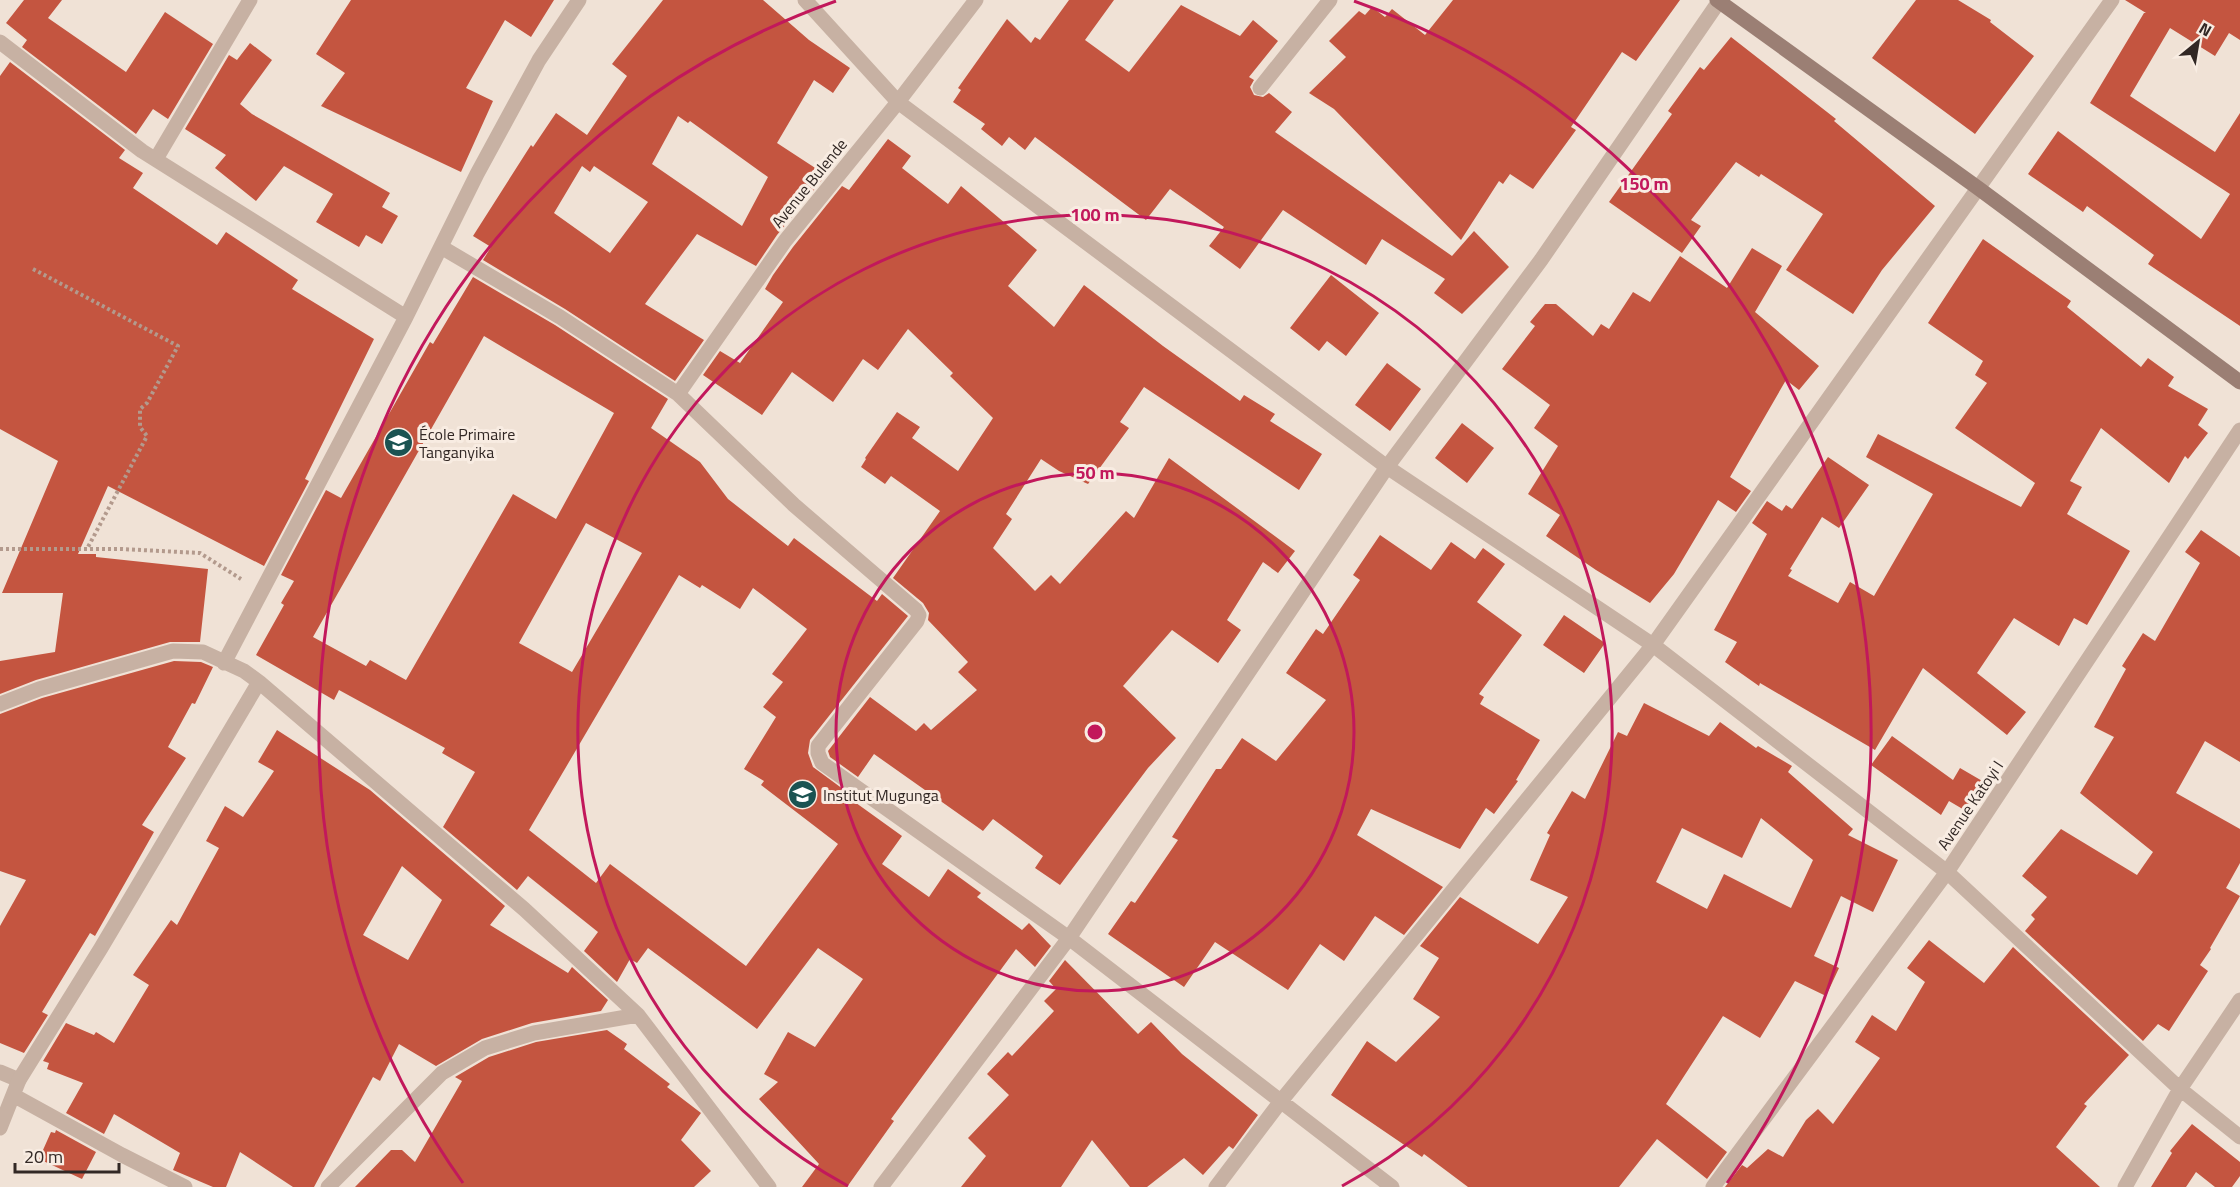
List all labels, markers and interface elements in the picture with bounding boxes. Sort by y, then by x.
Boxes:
north arrow [2168,12,2228,72]
text: N [2195,16,2216,42]
street label: Avenue Bulende [765,133,853,233]
text: 150 m [1619,170,1669,197]
text: 100 m [1070,201,1120,228]
place label: École Primaire Tanganyika [419,422,515,464]
school or university icon: École Primaire Tanganyika [382,427,414,459]
text: 50 m [1075,459,1115,486]
centre of rings [1085,722,1105,742]
street label: Avenue Katoyi I [1931,755,2009,855]
school or university icon: Institut Mugunga [786,779,818,811]
place label: Institut Mugunga [823,783,939,807]
scale bar [15,1136,118,1174]
text: 20 m [24,1143,63,1170]

